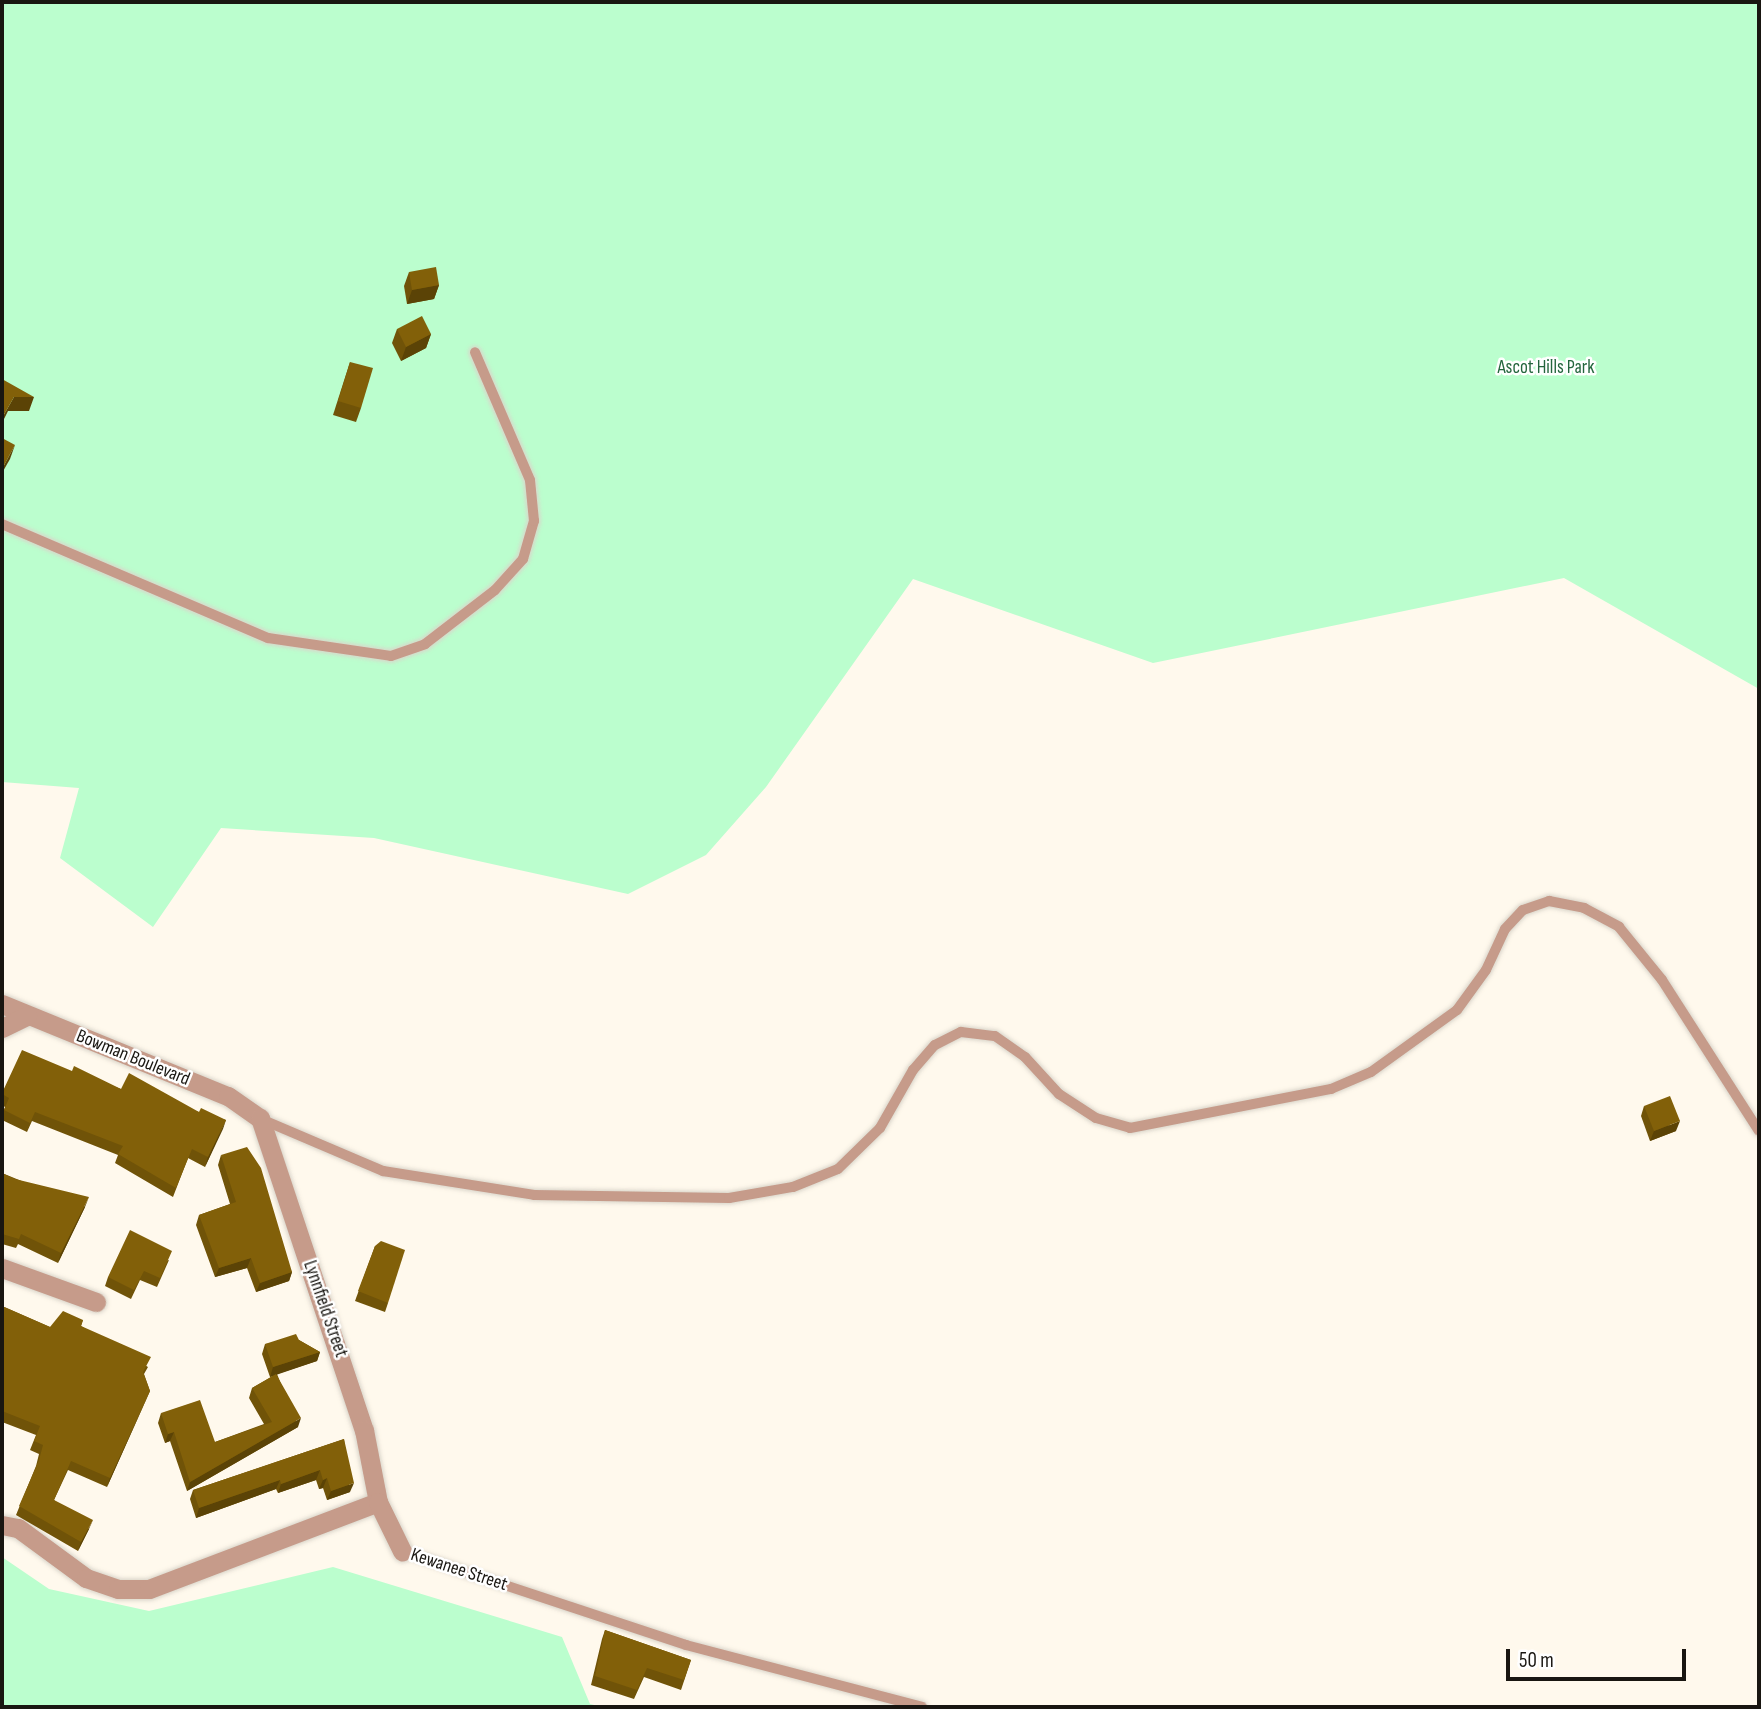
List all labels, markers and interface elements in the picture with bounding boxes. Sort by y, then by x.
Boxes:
park label: Ascot Hills Park [1497,357,1595,379]
street label: Bowman Boulevard [73,1025,193,1091]
street label: Lynnfield Street [298,1258,352,1360]
street label: Kewanee Street [408,1544,510,1596]
scale bar [1509,1636,1689,1680]
text: 50 m [1519,1648,1554,1673]

